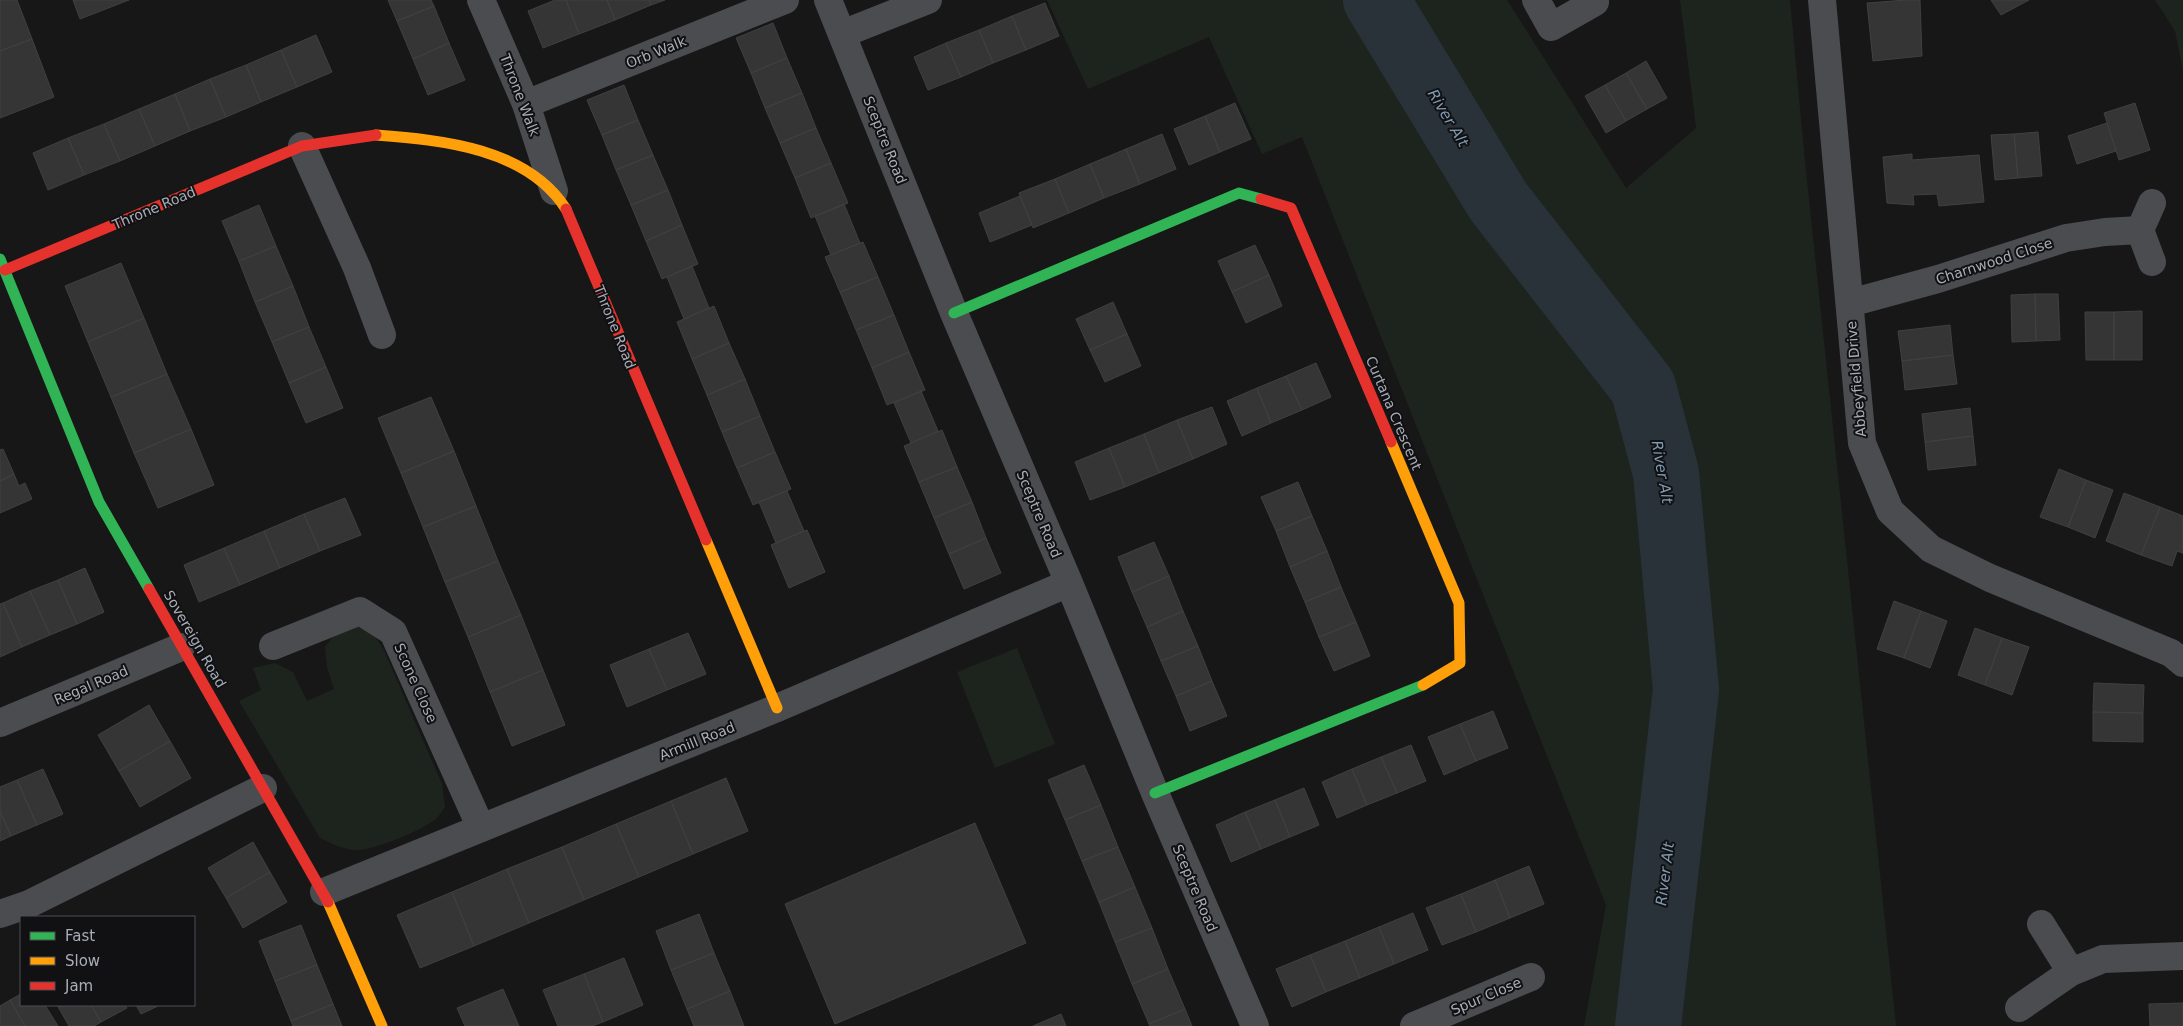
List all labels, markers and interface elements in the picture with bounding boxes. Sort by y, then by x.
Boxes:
street label: Orb Walk [623,32,689,71]
street label: Throne Walk [497,51,543,139]
water label: River Alt [1424,86,1473,151]
street label: Sceptre Road [860,94,910,186]
street label: Throne Road [109,183,198,233]
street label: Charnwood Close [1934,235,2054,287]
street label: Throne Road [591,282,639,371]
street label: Abbeyfield Drive [1843,320,1869,438]
street label: Curtana Crescent [1363,354,1425,473]
water label: River Alt [1648,439,1677,506]
street label: Sceptre Road [1013,468,1065,560]
street label: Sovereign Road [161,588,229,690]
street label: Scone Close [391,641,441,725]
street label: Regal Road [52,662,130,708]
street label: Armill Road [657,719,737,763]
water label: River Alt [1652,840,1678,907]
street label: Sceptre Road [1169,842,1221,934]
legend [20,916,195,1006]
text: Fast [65,927,95,945]
text: Slow [65,952,100,970]
street label: Spur Close [1448,974,1524,1018]
text: Jam [64,977,93,995]

